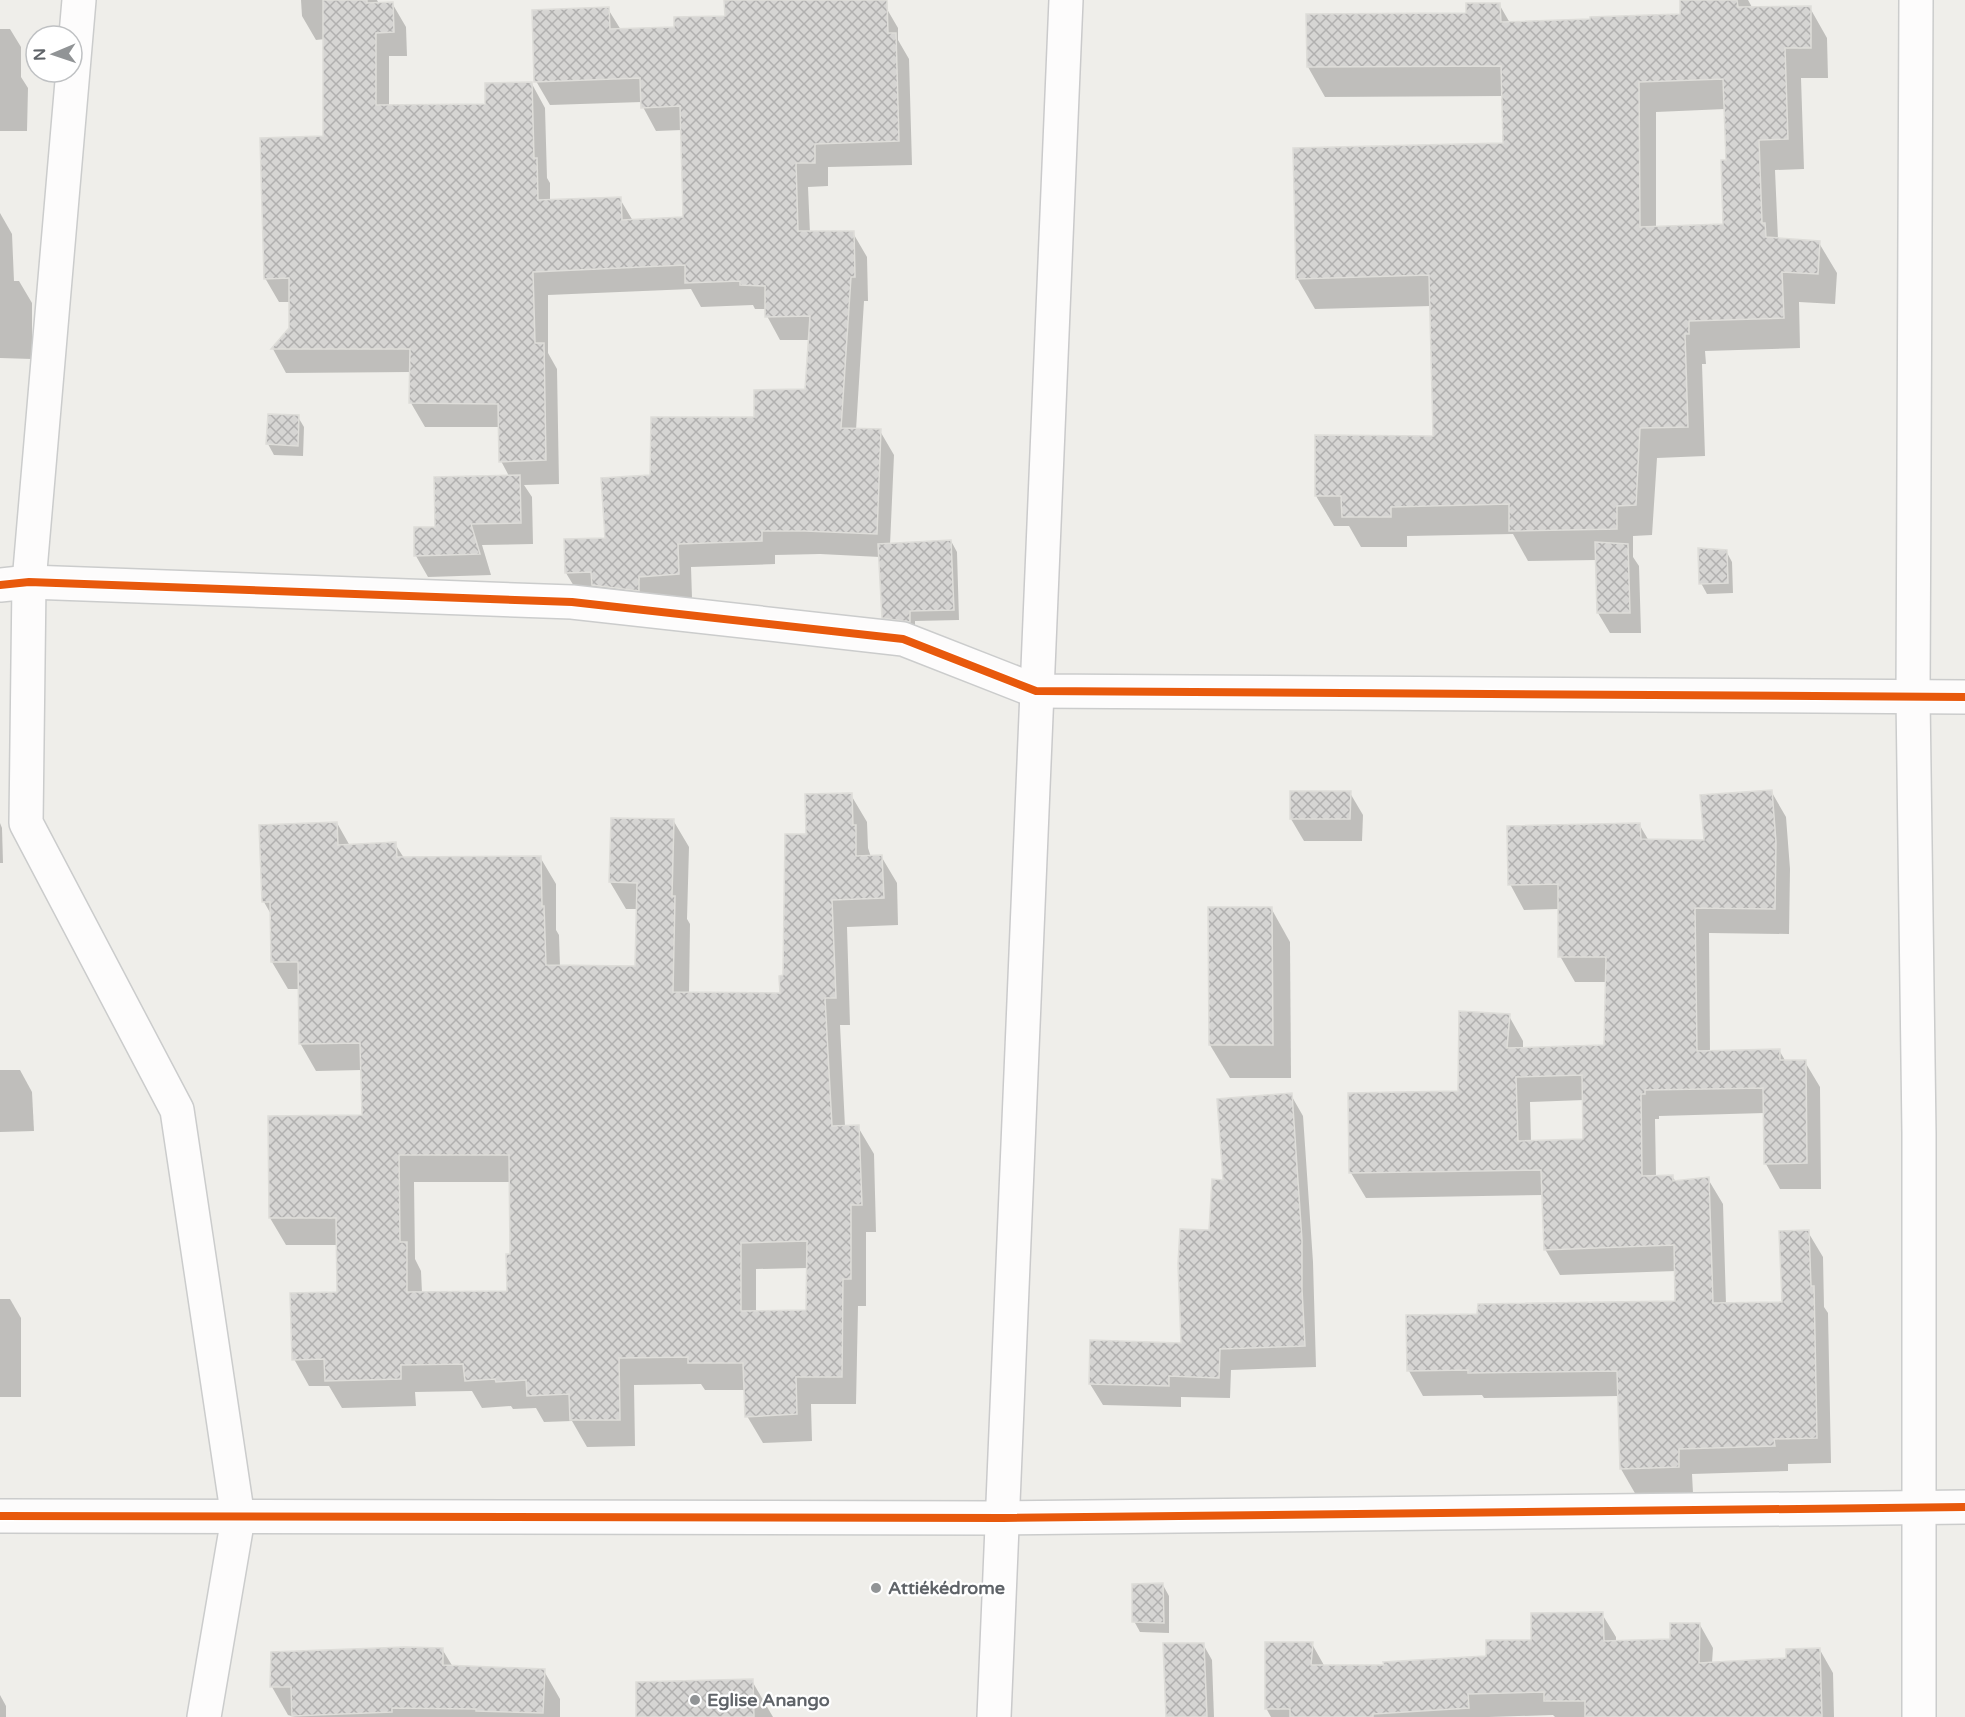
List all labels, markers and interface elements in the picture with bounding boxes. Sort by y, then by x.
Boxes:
north arrow [24,24,84,84]
text: N [30,48,50,61]
place label: Attiékédrome [888,1577,1005,1599]
marker: Attiékédrome [869,1581,883,1595]
place label: Eglise Anango [707,1689,830,1711]
marker: Eglise Anango [688,1693,702,1707]

